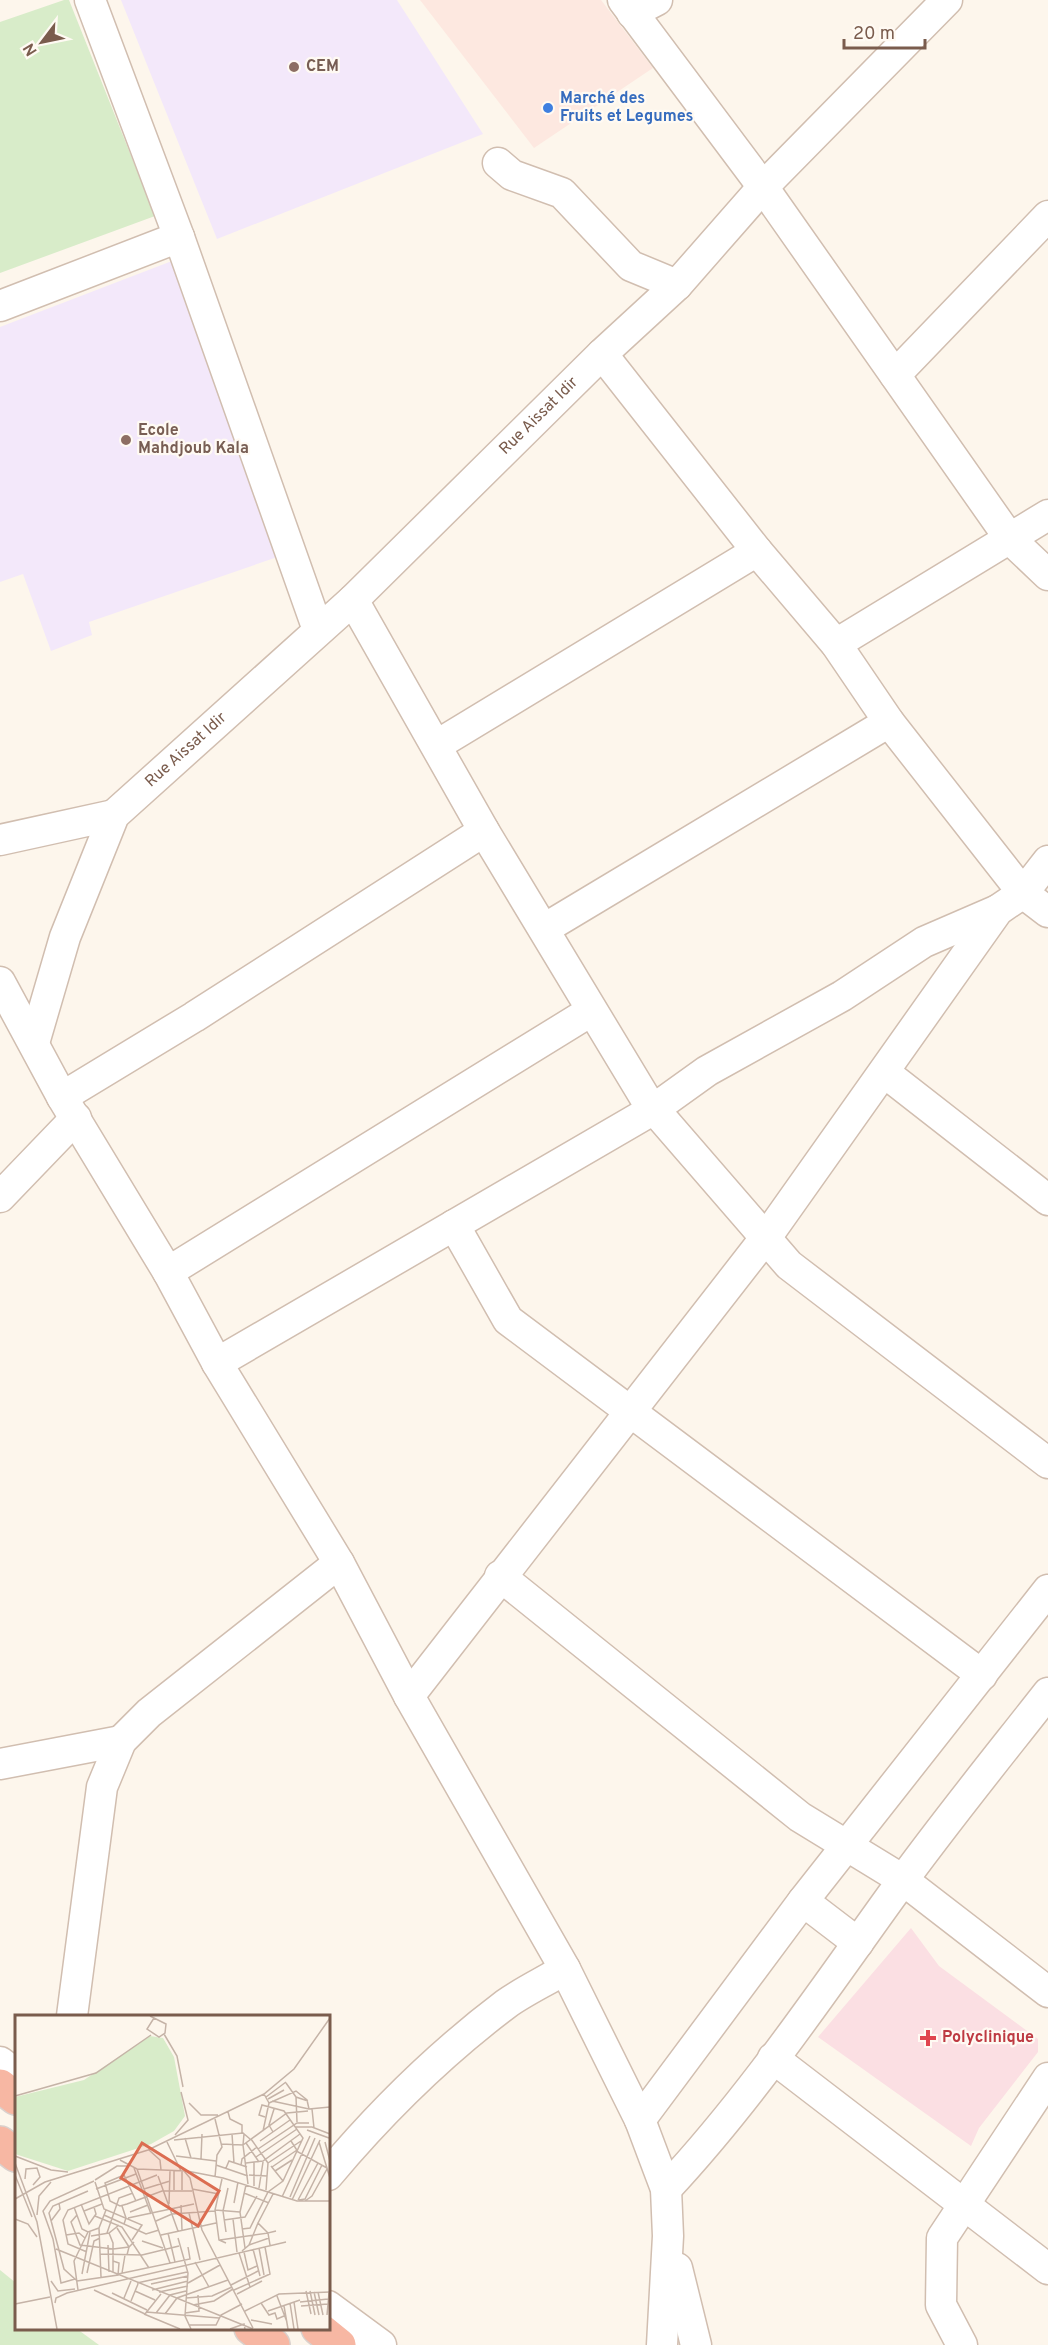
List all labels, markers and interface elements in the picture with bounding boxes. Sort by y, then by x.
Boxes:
north arrow [12,12,72,72]
scale bar [844,12,925,50]
text: 20 m [853,23,895,46]
text: N [19,39,43,59]
place label: CEM [306,57,339,77]
marker: CEM [287,60,301,74]
place label: Marché des Fruits et Legumes [560,89,694,127]
marker: Marché des Fruits et Legumes [541,101,555,115]
street label: Rue Aissat Idir [496,373,583,459]
place label: Ecole Mahdjoub Kala [138,421,249,459]
marker: Ecole Mahdjoub Kala [119,433,133,447]
street label: Rue Aissat Idir [141,708,231,792]
inset map [15,2015,330,2330]
place label: Polyclinique [942,2028,1034,2048]
marker: Polyclinique [919,2029,937,2047]

